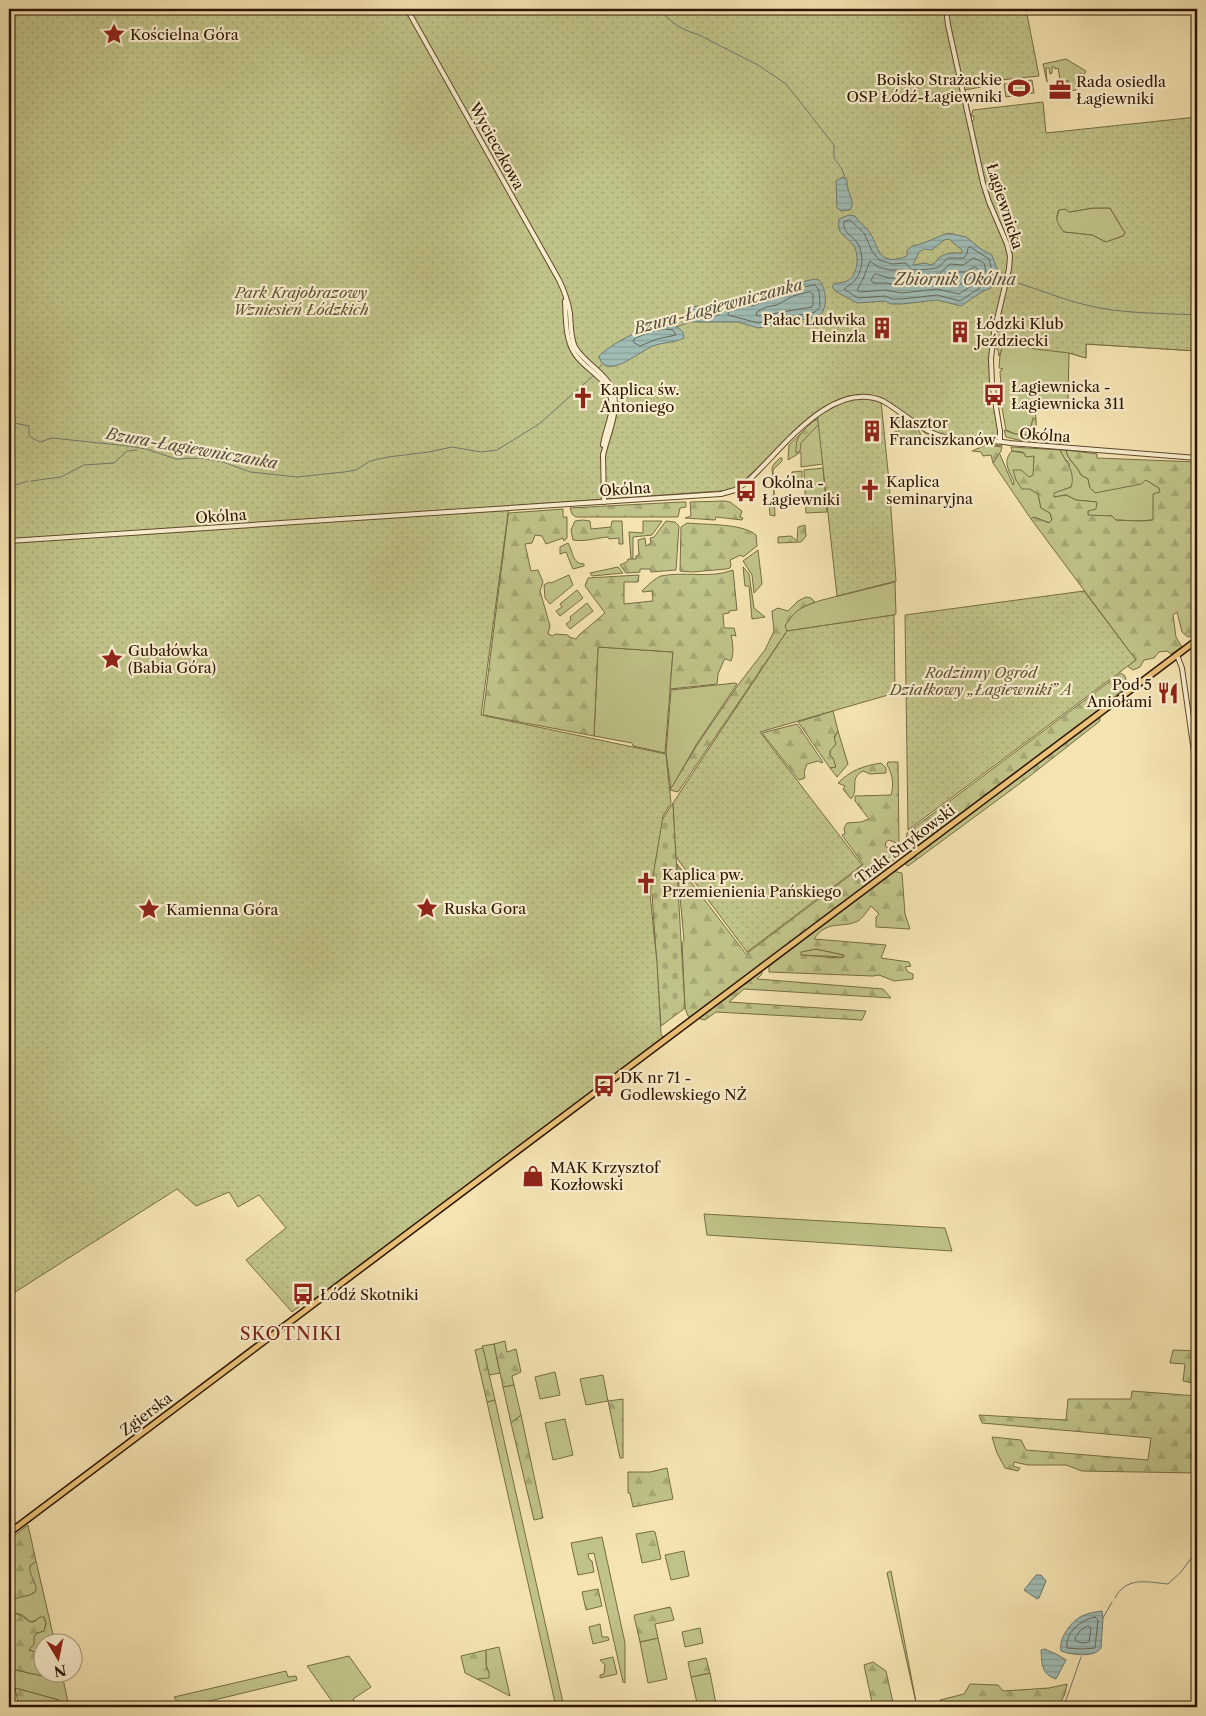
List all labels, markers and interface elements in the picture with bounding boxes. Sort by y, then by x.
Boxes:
place icon: Kościelna Góra [101,21,127,47]
place label: Kościelna Góra [130,25,239,44]
place label: Boisko Strażackie OSP Łódź-Łagiewniki [846,70,1002,106]
place label: Rada osiedla Łagiewniki [1076,72,1166,108]
sports icon: Boisko Strażackie OSP Łódź-Łagiewniki [1006,75,1032,101]
office icon: Rada osiedla Łagiewniki [1047,77,1073,103]
street label: Wycieczkowa [465,98,529,193]
street label: Łagiewnicka [982,161,1028,251]
water label: Zbiornik Okólna [893,269,1016,289]
water label: Bzura-Łagiewniczanka [629,274,805,339]
park label: Park Krajobrazowy Wzniesień Łódzkich [233,283,369,319]
place label: Pałac Ludwika Heinzla [763,310,866,346]
place label: Łódzki Klub Jeździecki [974,314,1064,350]
building icon: Pałac Ludwika Heinzla [869,315,895,341]
building icon: Łódzki Klub Jeździecki [947,319,973,345]
place label: Łagiewnicka - Łagiewnicka 311 [1011,377,1125,413]
place label: Kaplica św. Antoniego [599,380,679,416]
bus stop icon: Łagiewnicka - Łagiewnicka 311 [981,382,1007,408]
church icon: Kaplica św. Antoniego [570,385,596,411]
place label: Klasztor Franciszkanów [889,413,996,449]
building icon: Klasztor Franciszkanów [859,418,885,444]
water label: Bzura-Łagiewniczanka [103,423,280,473]
street label: Okólna [1019,424,1071,446]
place label: Kaplica seminaryjna [886,472,973,508]
place label: Okólna - Łagiewniki [762,473,840,509]
church icon: Kaplica seminaryjna [857,477,883,503]
street label: Okólna [599,478,651,500]
bus stop icon: Okólna - Łagiewniki [733,478,759,504]
street label: Okólna [195,505,247,527]
place label: Gubałówka (Babia Góra) [128,641,216,677]
place icon: Gubałówka (Babia Góra) [99,646,125,672]
park label: Rodzinny Ogród Działkowy „Łagiewniki” A [889,663,1072,699]
place label: Pod 5 Aniołami [1086,675,1152,711]
restaurant icon: Pod 5 Aniołami [1155,680,1181,706]
street label: Trakt Strykowski [851,800,959,888]
place label: Kaplica pw. Przemienienia Pańskiego [662,865,841,901]
church icon: Kaplica pw. Przemienienia Pańskiego [633,870,659,896]
place icon: Ruska Gora [414,895,440,921]
place icon: Kamienna Góra [136,896,162,922]
place label: Ruska Gora [444,899,526,918]
place label: Kamienna Góra [166,900,279,919]
place label: DK nr 71 - Godlewskiego NŻ [620,1068,747,1104]
bus stop icon: DK nr 71 - Godlewskiego NŻ [591,1073,617,1099]
place label: MAK Krzysztof Kozłowski [550,1158,661,1194]
shop icon: MAK Krzysztof Kozłowski [520,1163,546,1189]
bus stop icon: Łódź Skotniki [290,1281,316,1307]
place label: Łódź Skotniki [320,1285,419,1304]
district label: SKOTNIKI [240,1323,342,1345]
street label: Zgierska [116,1388,176,1440]
north arrow [32,1634,82,1684]
text: N [53,1661,68,1681]

